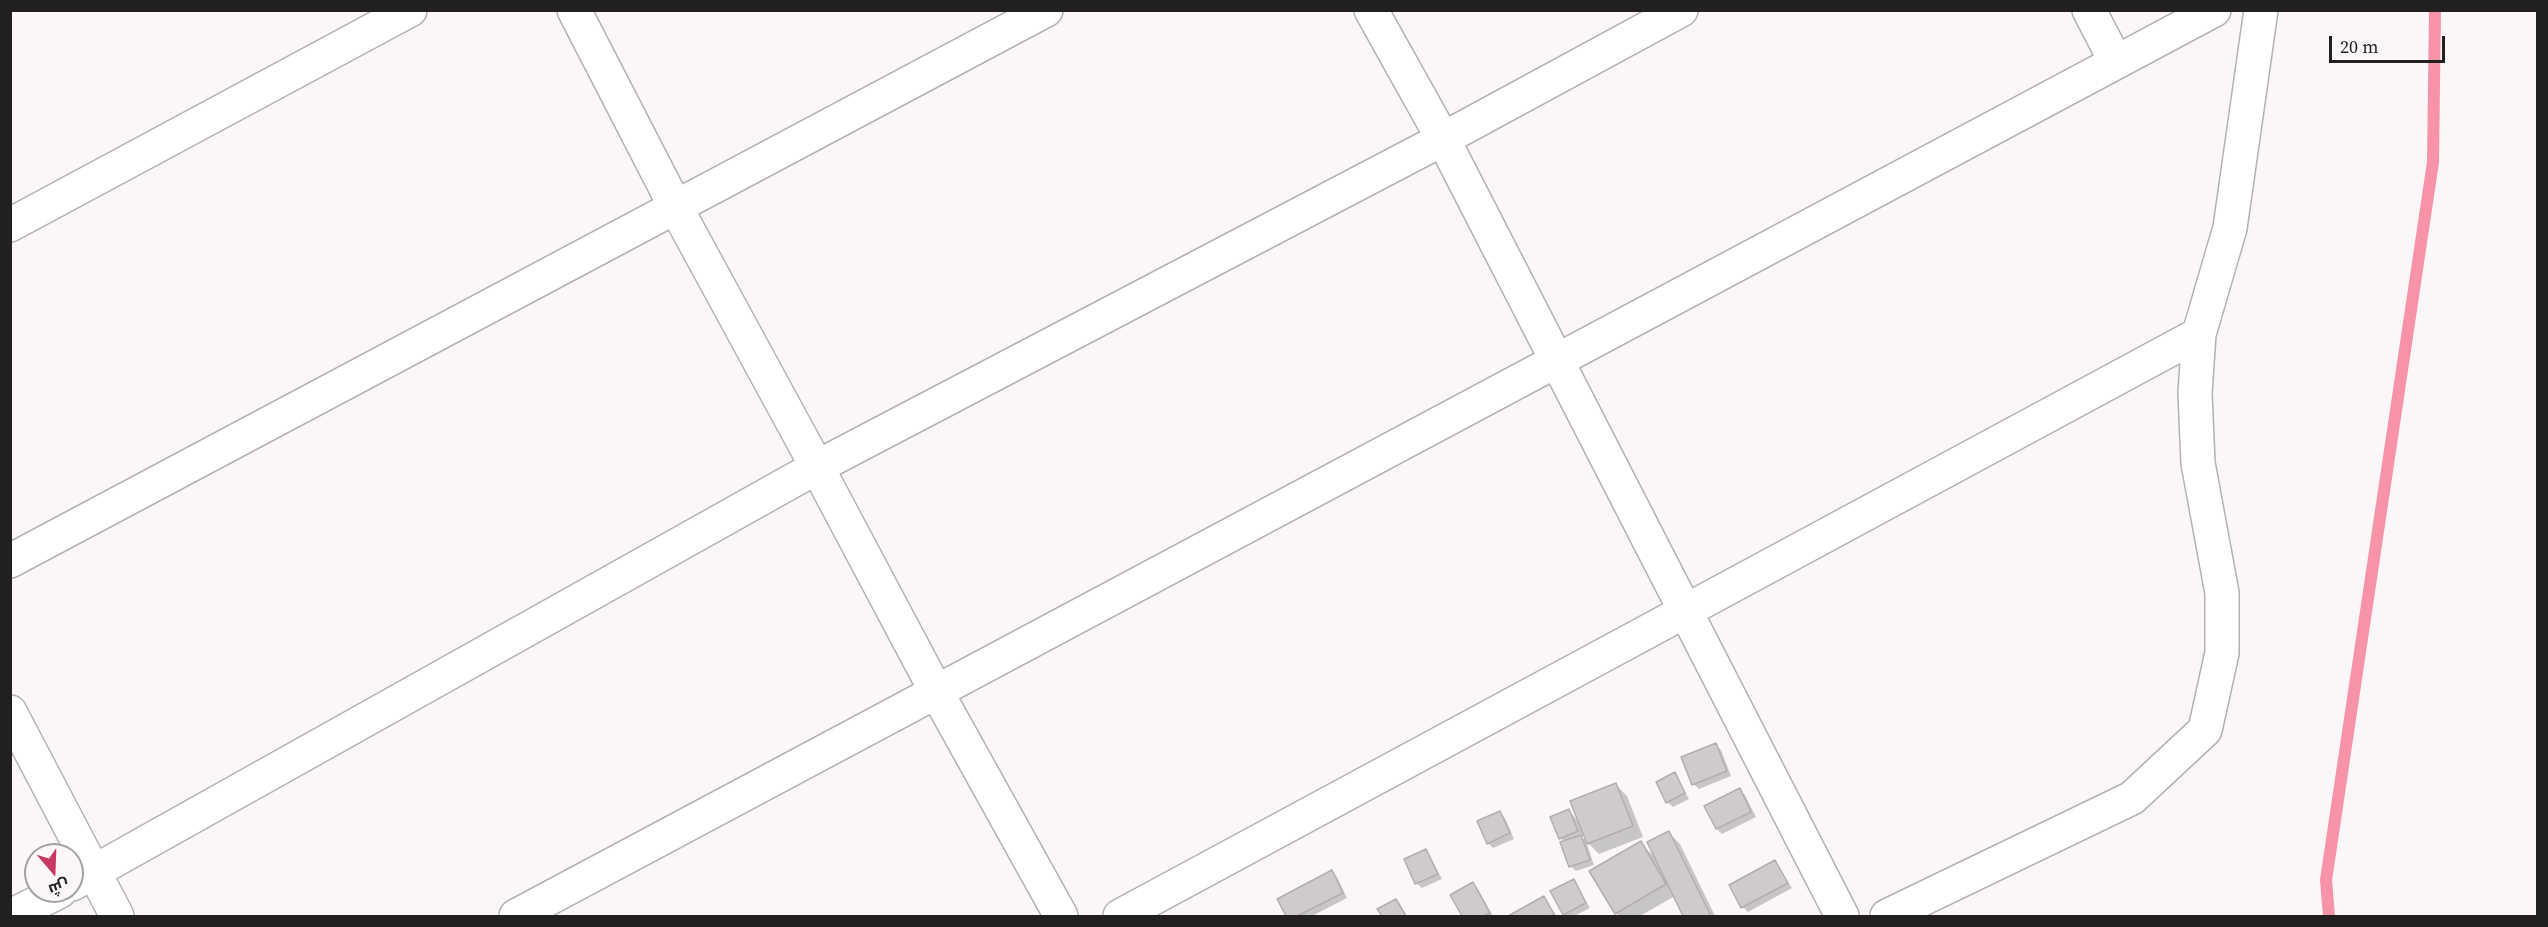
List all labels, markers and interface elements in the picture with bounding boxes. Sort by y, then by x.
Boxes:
scale bar [2332,24,2448,62]
text: 20 m [2340,34,2378,59]
north arrow [24,843,84,903]
text: ش [46,874,72,902]

